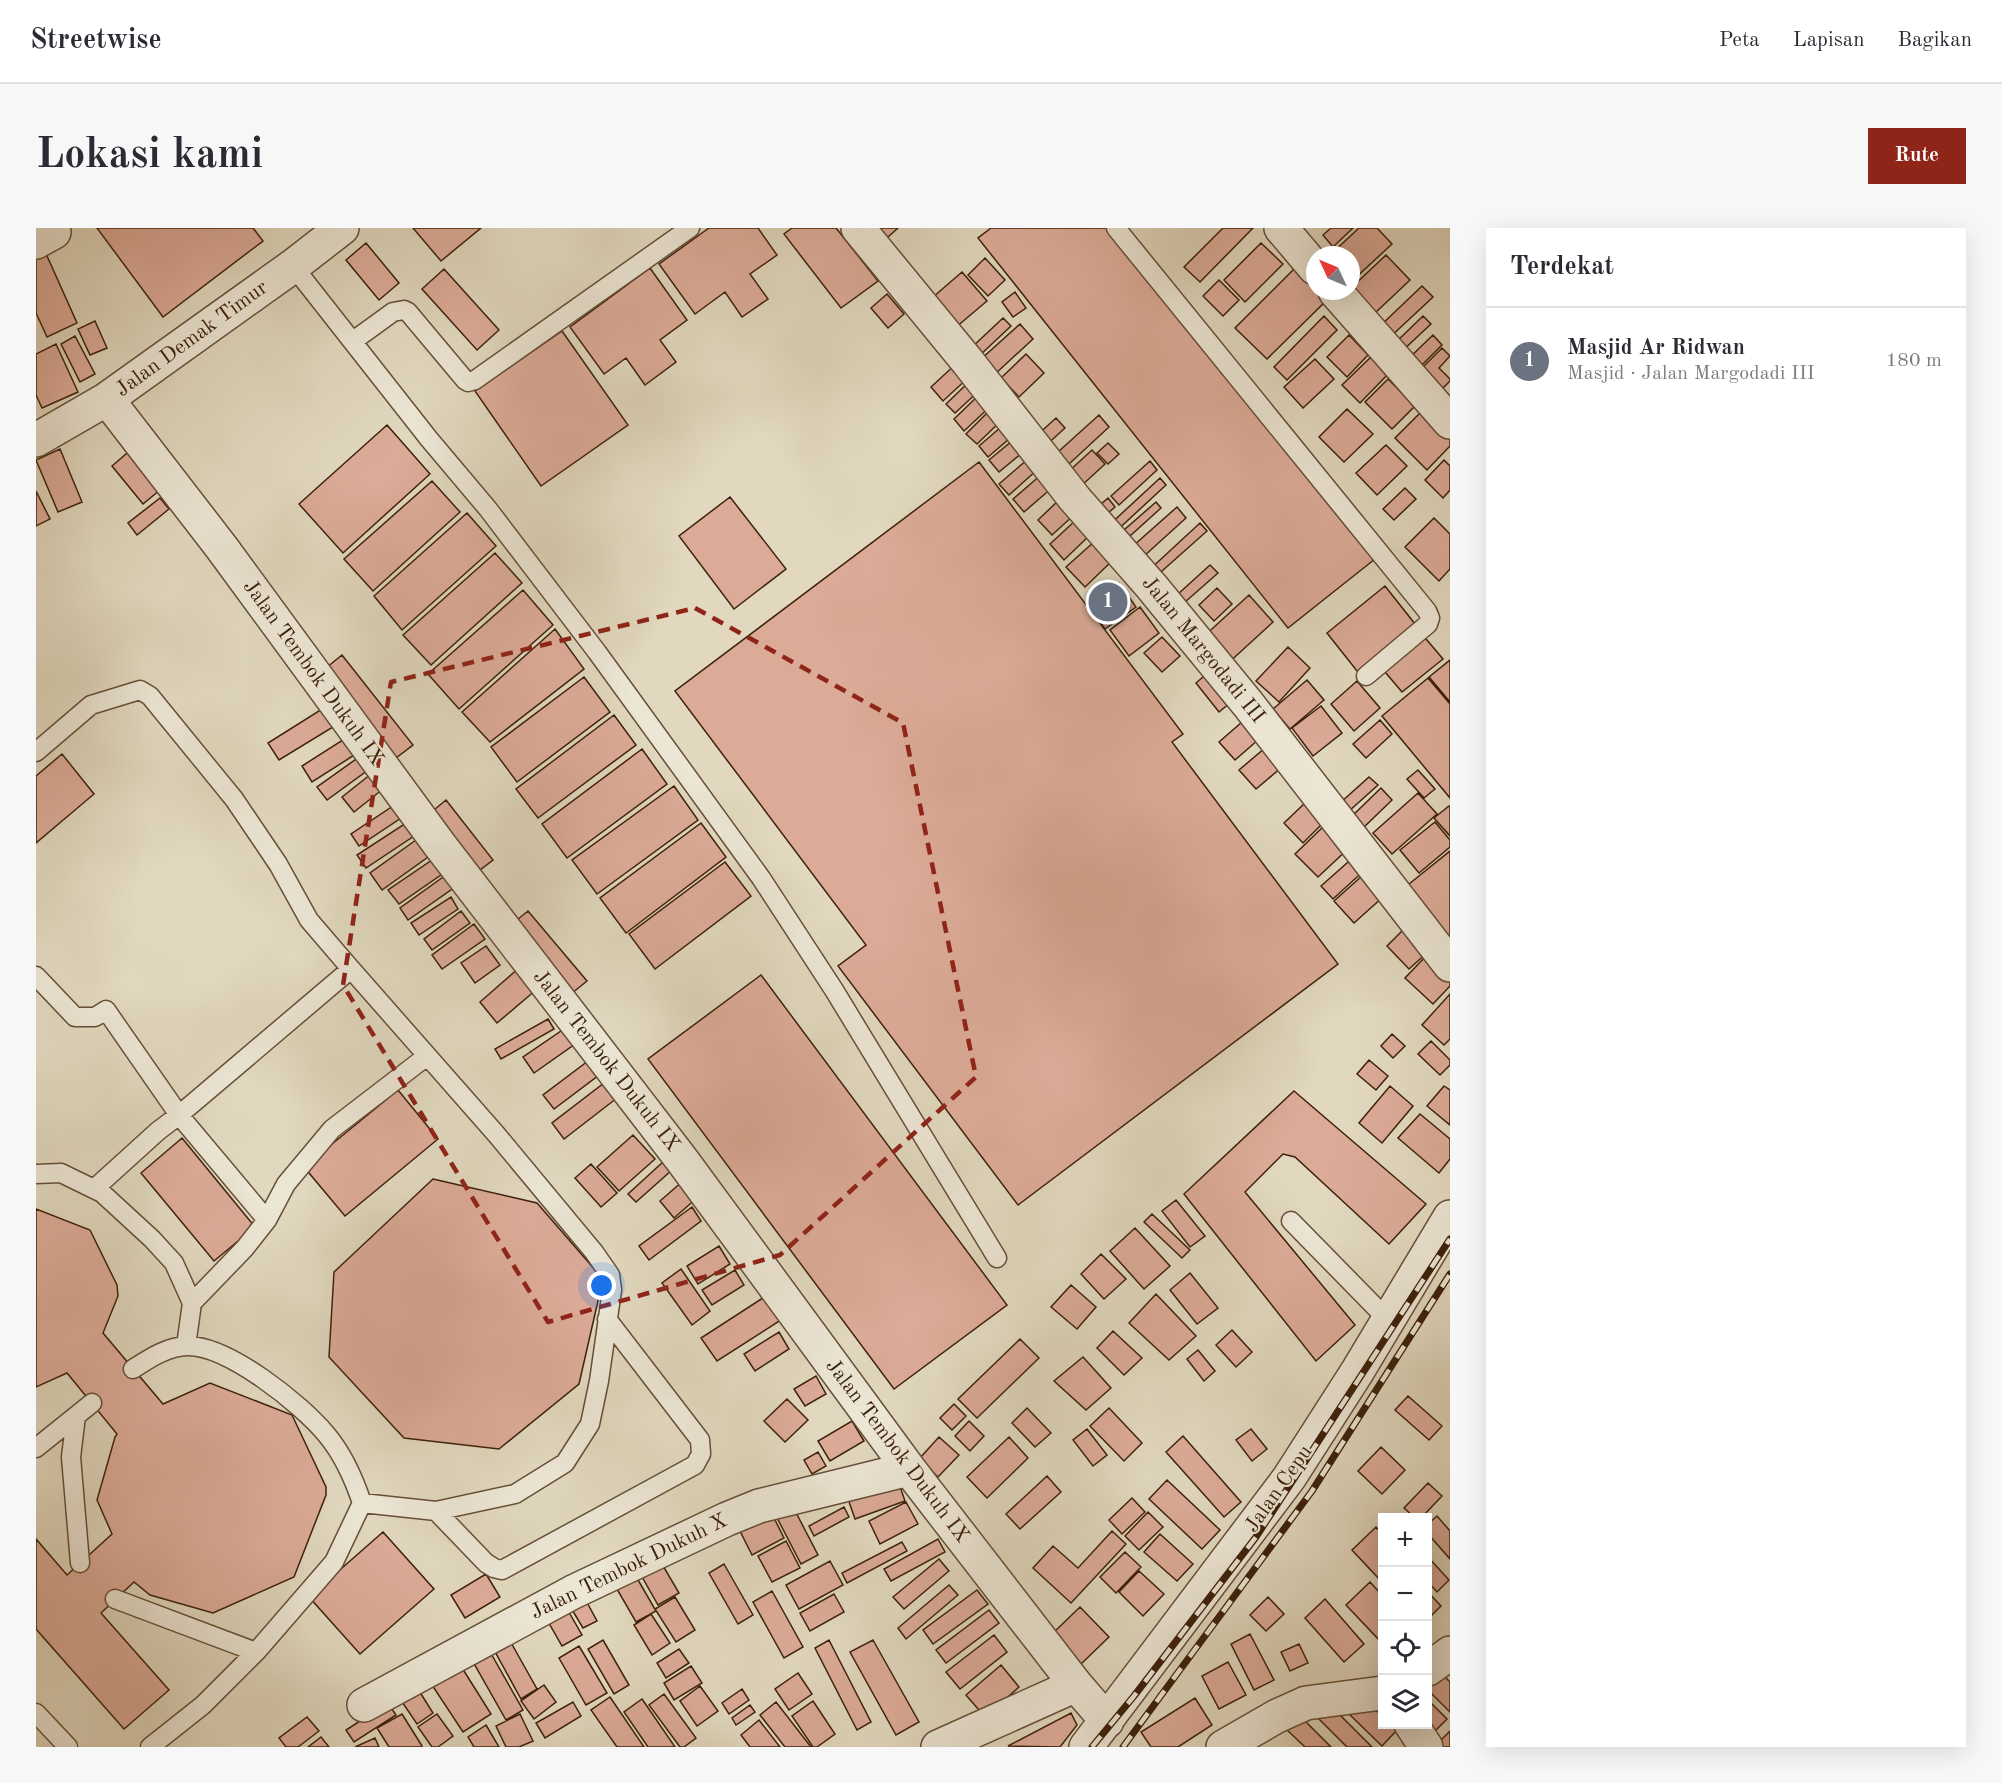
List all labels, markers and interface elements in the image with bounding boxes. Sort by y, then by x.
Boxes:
text: Streetwise [30,27,162,55]
text: Peta [1719,30,1760,51]
text: Lapisan [1793,30,1864,51]
text: Bagikan [1897,30,1972,51]
button: Rute [1868,128,1966,184]
text: Lokasi kami [36,135,263,177]
north arrow [1306,246,1360,300]
text: Terdekat [1510,254,1614,280]
street label: Jalan Demak Timur [112,277,272,401]
text: Masjid Ar Ridwan [1567,337,1745,359]
text: 1 [1524,351,1535,371]
text: 180 m [1886,351,1942,371]
text: Masjid · Jalan Margodadi III [1567,364,1815,384]
street label: Jalan Margodadi III [1138,573,1268,727]
street label: Jalan Tembok Dukuh IX [239,576,387,770]
pin: 1 [1088,580,1128,625]
street label: Jalan Tembok Dukuh IX [529,966,683,1156]
your location [587,1271,616,1300]
street label: Jalan Tembok Dukuh IX [821,1355,973,1547]
street label: Jalan Cepu [1241,1442,1317,1536]
street label: Jalan Tembok Dukuh X [527,1510,731,1624]
map controls [1378,1513,1432,1729]
button: + [1378,1513,1432,1567]
button: − [1378,1567,1432,1621]
button: locate [1378,1621,1432,1675]
button: layers [1378,1675,1432,1729]

